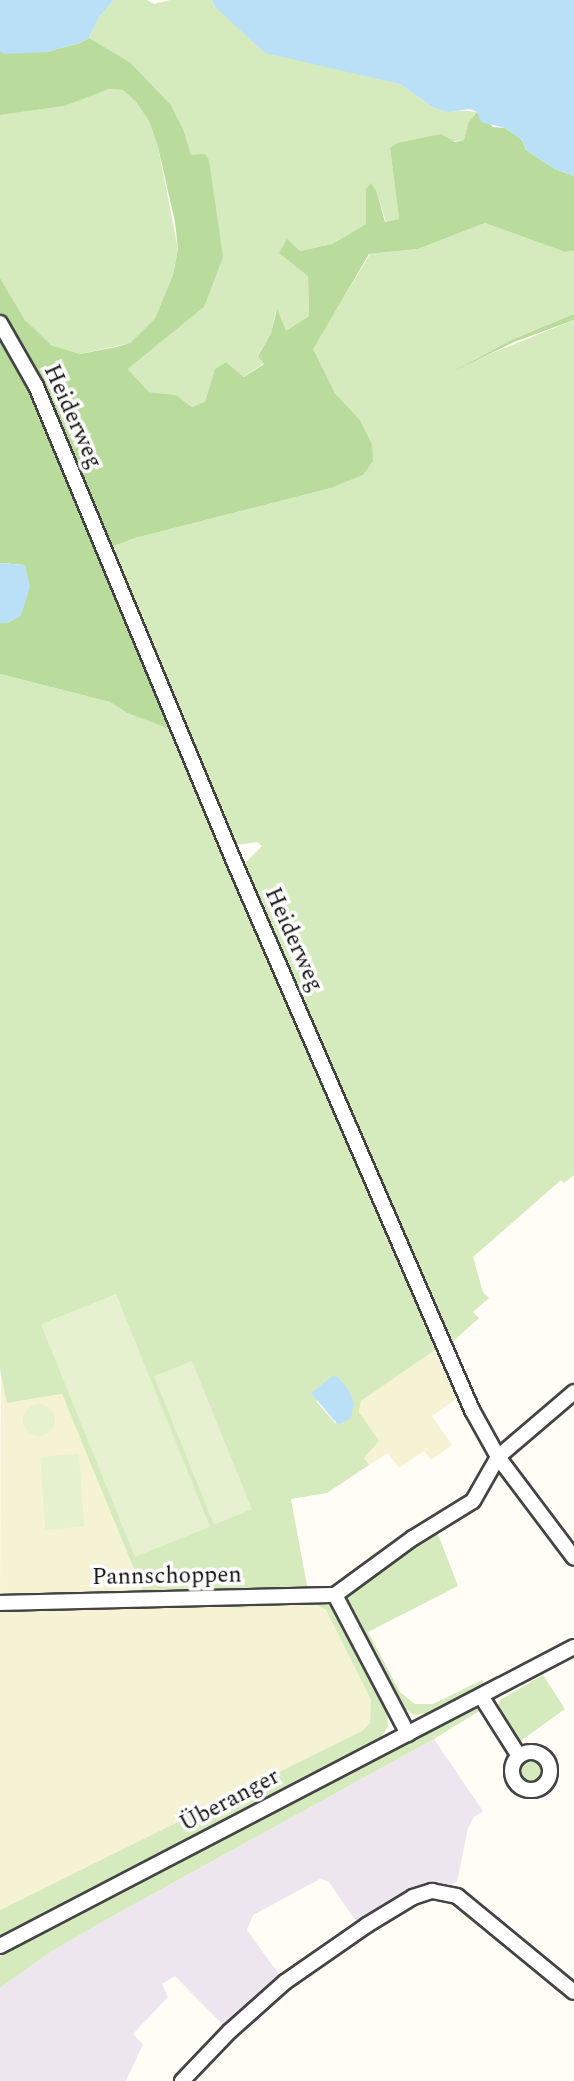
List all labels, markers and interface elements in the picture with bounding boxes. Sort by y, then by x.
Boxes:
street label: Heiderweg [37,361,107,473]
street label: Heiderweg [258,884,328,996]
street label: Pannschoppen [92,1562,242,1592]
street label: Überanger [176,1763,284,1839]

